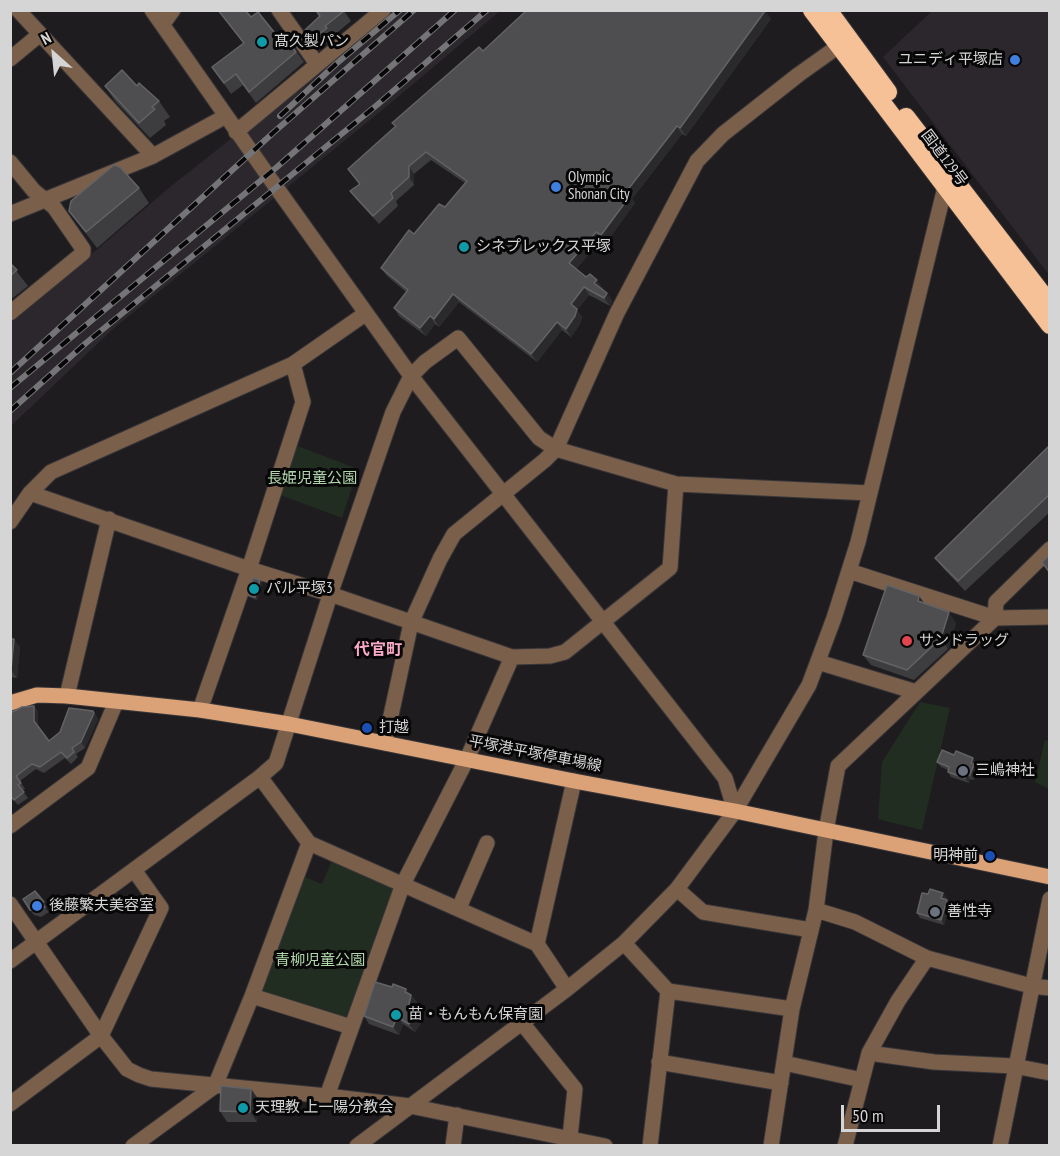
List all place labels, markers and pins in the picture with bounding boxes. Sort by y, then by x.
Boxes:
place label: 髙久製パン [274,33,349,51]
marker: 髙久製パン [255,35,269,49]
place label: ユニディ平塚店 [898,51,1003,69]
marker: ユニディ平塚店 [1008,53,1022,67]
place label: Olympic Shonan City [568,169,630,204]
marker: Olympic Shonan City [549,180,563,194]
place label: シネプレックス平塚 [476,238,611,256]
marker: シネプレックス平塚 [457,240,471,254]
place label: パル平塚3 [266,580,333,598]
marker: パル平塚3 [247,582,261,596]
place label: サンドラッグ [919,632,1009,650]
marker: サンドラッグ [900,634,914,648]
place label: 打越 [379,719,409,737]
marker: 打越 [360,721,374,735]
place label: 三嶋神社 [975,762,1035,780]
marker: 三嶋神社 [956,764,970,778]
place label: 明神前 [933,847,978,865]
marker: 明神前 [983,849,997,863]
place label: 後藤繁夫美容室 [49,897,154,915]
marker: 後藤繁夫美容室 [30,899,44,913]
place label: 善性寺 [947,903,992,921]
marker: 善性寺 [928,905,942,919]
place label: 苗・もんもん保育園 [408,1006,543,1024]
marker: 苗・もんもん保育園 [389,1008,403,1022]
place label: 天理教 上一陽分教会 [255,1099,393,1117]
marker: 天理教 上一陽分教会 [236,1101,250,1115]

